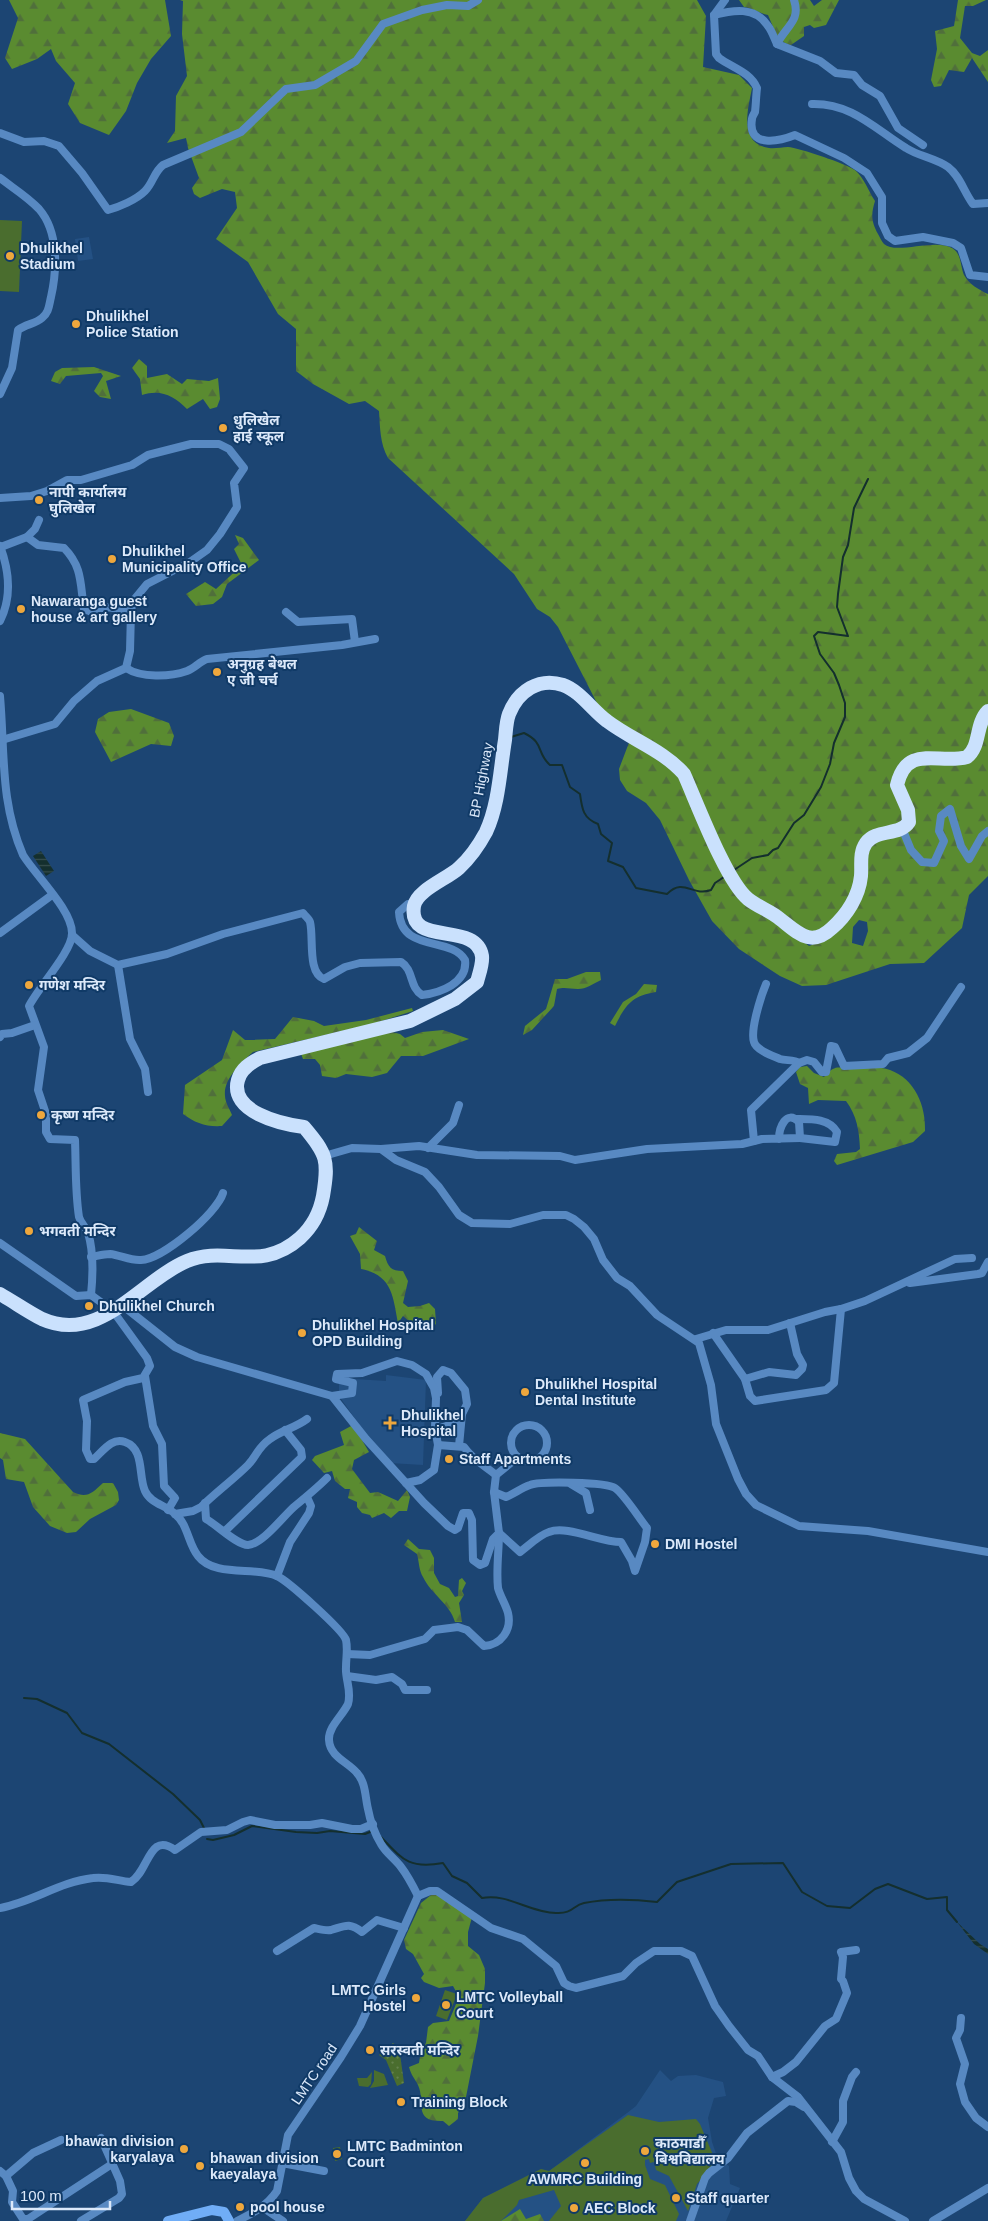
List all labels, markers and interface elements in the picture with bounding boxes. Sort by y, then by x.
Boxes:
place label: Dhulikhel Stadium [20,240,83,272]
marker: Dhulikhel Stadium [4,250,16,262]
place label: Dhulikhel Police Station [86,308,179,340]
marker: Dhulikhel Police Station [70,318,82,330]
place label: धुलिखेल हाई स्कूल [233,411,285,446]
marker: धुलिखेल हाई स्कूल [217,422,229,434]
place label: नापी कार्यालय घुलिखेल [49,484,127,518]
marker: नापी कार्यालय घुलिखेल [33,494,45,506]
place label: Dhulikhel Municipality Office [122,543,247,575]
marker: Dhulikhel Municipality Office [106,553,118,565]
place label: Nawaranga guest house & art gallery [31,593,157,625]
marker: Nawaranga guest house & art gallery [15,603,27,615]
place label: अनुग्रह बेथल ए जी चर्च [227,655,298,688]
marker: अनुग्रह बेथल ए जी चर्च [211,666,223,678]
street label: BP Highway [466,741,496,819]
place label: गणेश मन्दिर [39,976,106,993]
marker: गणेश मन्दिर [23,979,35,991]
place label: कृष्ण मन्दिर [51,1107,115,1125]
marker: कृष्ण मन्दिर [35,1109,47,1121]
place label: भगवती मन्दिर [39,1223,116,1239]
marker: भगवती मन्दिर [23,1225,35,1237]
place label: Dhulikhel Church [99,1298,215,1314]
marker: Dhulikhel Church [83,1300,95,1312]
place label: Dhulikhel Hospital OPD Building [312,1317,434,1349]
marker: Dhulikhel Hospital OPD Building [296,1327,308,1339]
place label: Dhulikhel Hospital Dental Institute [535,1376,657,1408]
marker: Dhulikhel Hospital Dental Institute [519,1386,531,1398]
place label: Dhulikhel Hospital [401,1407,464,1439]
marker: Dhulikhel Hospital [383,1416,397,1430]
place label: Staff Apartments [459,1451,571,1467]
marker: Staff Apartments [443,1453,455,1465]
place label: DMI Hostel [665,1536,737,1552]
marker: DMI Hostel [649,1538,661,1550]
place label: LMTC Girls Hostel [331,1982,406,2014]
place label: LMTC Volleyball Court [456,1989,563,2021]
marker: LMTC Girls Hostel [410,1992,422,2004]
marker: LMTC Volleyball Court [440,1999,452,2011]
street label: LMTC road [288,2040,340,2108]
place label: सरस्वती मन्दिर [380,2042,460,2058]
marker: सरस्वती मन्दिर [364,2044,376,2056]
place label: Training Block [411,2094,508,2110]
marker: Training Block [395,2096,407,2108]
place label: bhawan division karyalaya [65,2133,174,2165]
place label: काठमाडौँ बिश्वबिद्यालय [655,2135,726,2167]
place label: LMTC Badminton Court [347,2138,463,2170]
marker: bhawan division karyalaya [178,2143,190,2155]
marker: काठमाडौँ बिश्वबिद्यालय [639,2145,651,2157]
marker: LMTC Badminton Court [331,2148,343,2160]
place label: bhawan division kaeyalaya [210,2150,319,2182]
marker: AWMRC Building [579,2157,591,2169]
marker: bhawan division kaeyalaya [194,2160,206,2172]
place label: AWMRC Building [528,2171,642,2187]
scale bar [12,2178,110,2210]
text: 100 m [20,2187,62,2204]
place label: Staff quarter [686,2190,770,2206]
marker: Staff quarter [670,2192,682,2204]
place label: pool house [250,2199,325,2215]
place label: AEC Block [584,2200,656,2216]
marker: pool house [234,2201,246,2213]
marker: AEC Block [568,2202,580,2214]

